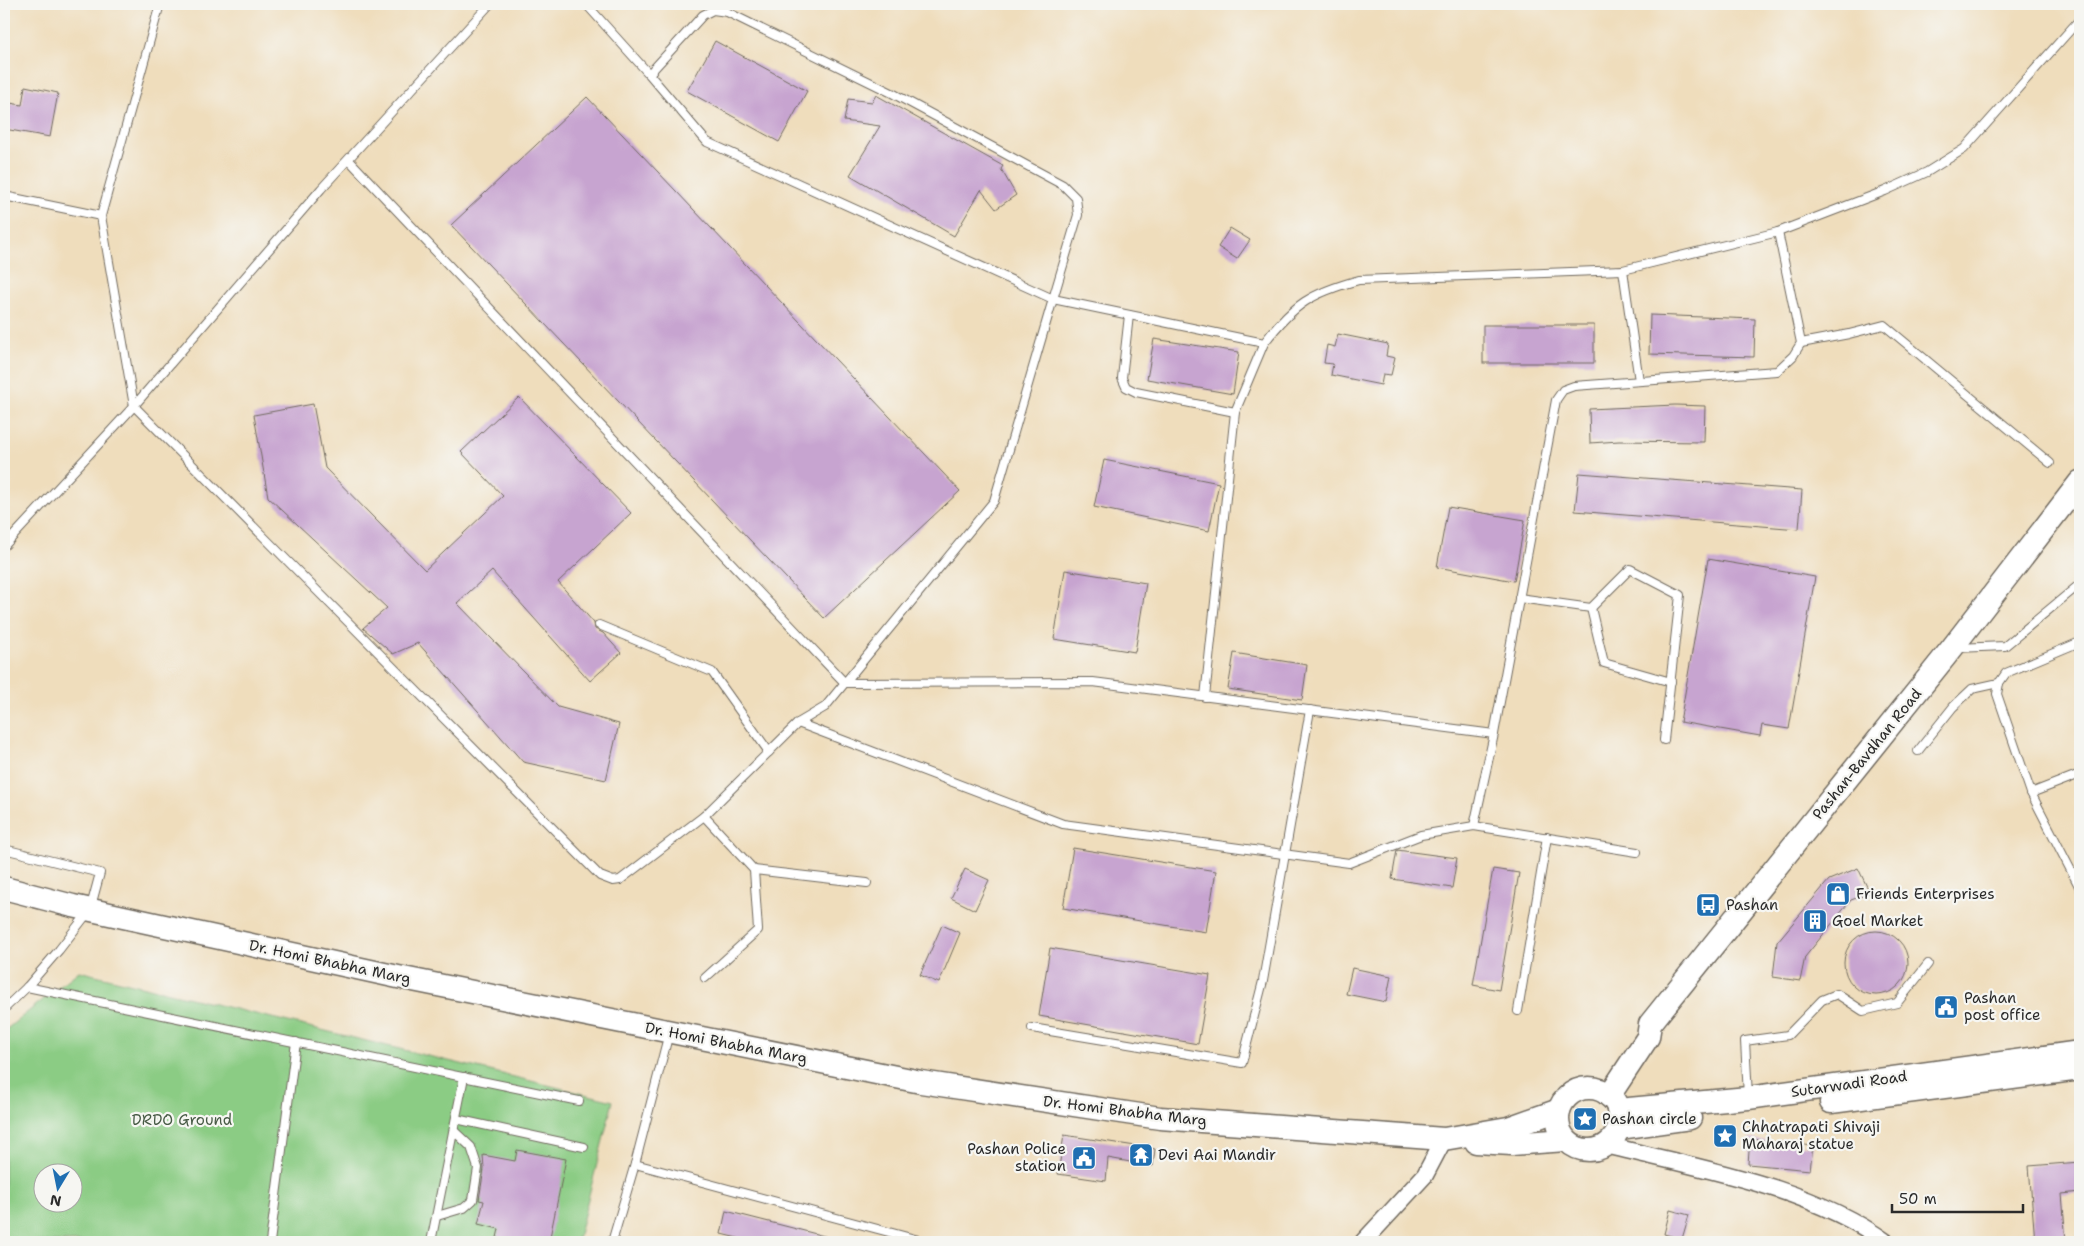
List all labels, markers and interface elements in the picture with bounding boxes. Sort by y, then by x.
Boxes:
street label: Pashan-Bavdhan Road [1808,684,1926,824]
shop icon: Friends Enterprises [1825,881,1851,907]
place label: Friends Enterprises [1856,884,1995,904]
bus stop icon: Pashan [1695,892,1721,918]
place label: Pashan [1726,895,1778,915]
building icon: Goel Market [1802,908,1828,934]
place label: Goel Market [1832,911,1923,931]
street label: Dr. Homi Bhabha Marg [247,935,413,989]
place label: Pashan post office [1964,988,2041,1025]
public building icon: Pashan post office [1933,994,1959,1020]
street label: Dr. Homi Bhabha Marg [643,1017,809,1069]
street label: Sutarwadi Road [1790,1066,1909,1102]
street label: Dr. Homi Bhabha Marg [1042,1091,1208,1131]
place icon: Pashan circle [1572,1106,1598,1132]
place label: Pashan circle [1602,1109,1697,1129]
park label: DRDO Ground [132,1110,233,1130]
place label: Chhatrapati Shivaji Maharaj statue [1742,1117,1880,1154]
place icon: Chhatrapati Shivaji Maharaj statue [1712,1123,1738,1149]
place label: Pashan Police station [967,1139,1066,1176]
temple icon: Devi Aai Mandir [1128,1142,1154,1168]
public building icon: Pashan Police station [1071,1145,1097,1171]
place label: Devi Aai Mandir [1158,1145,1276,1165]
north arrow [32,1164,82,1214]
scale bar [1892,1181,2023,1213]
text: 50 m [1899,1189,1937,1209]
text: N [49,1191,63,1211]

